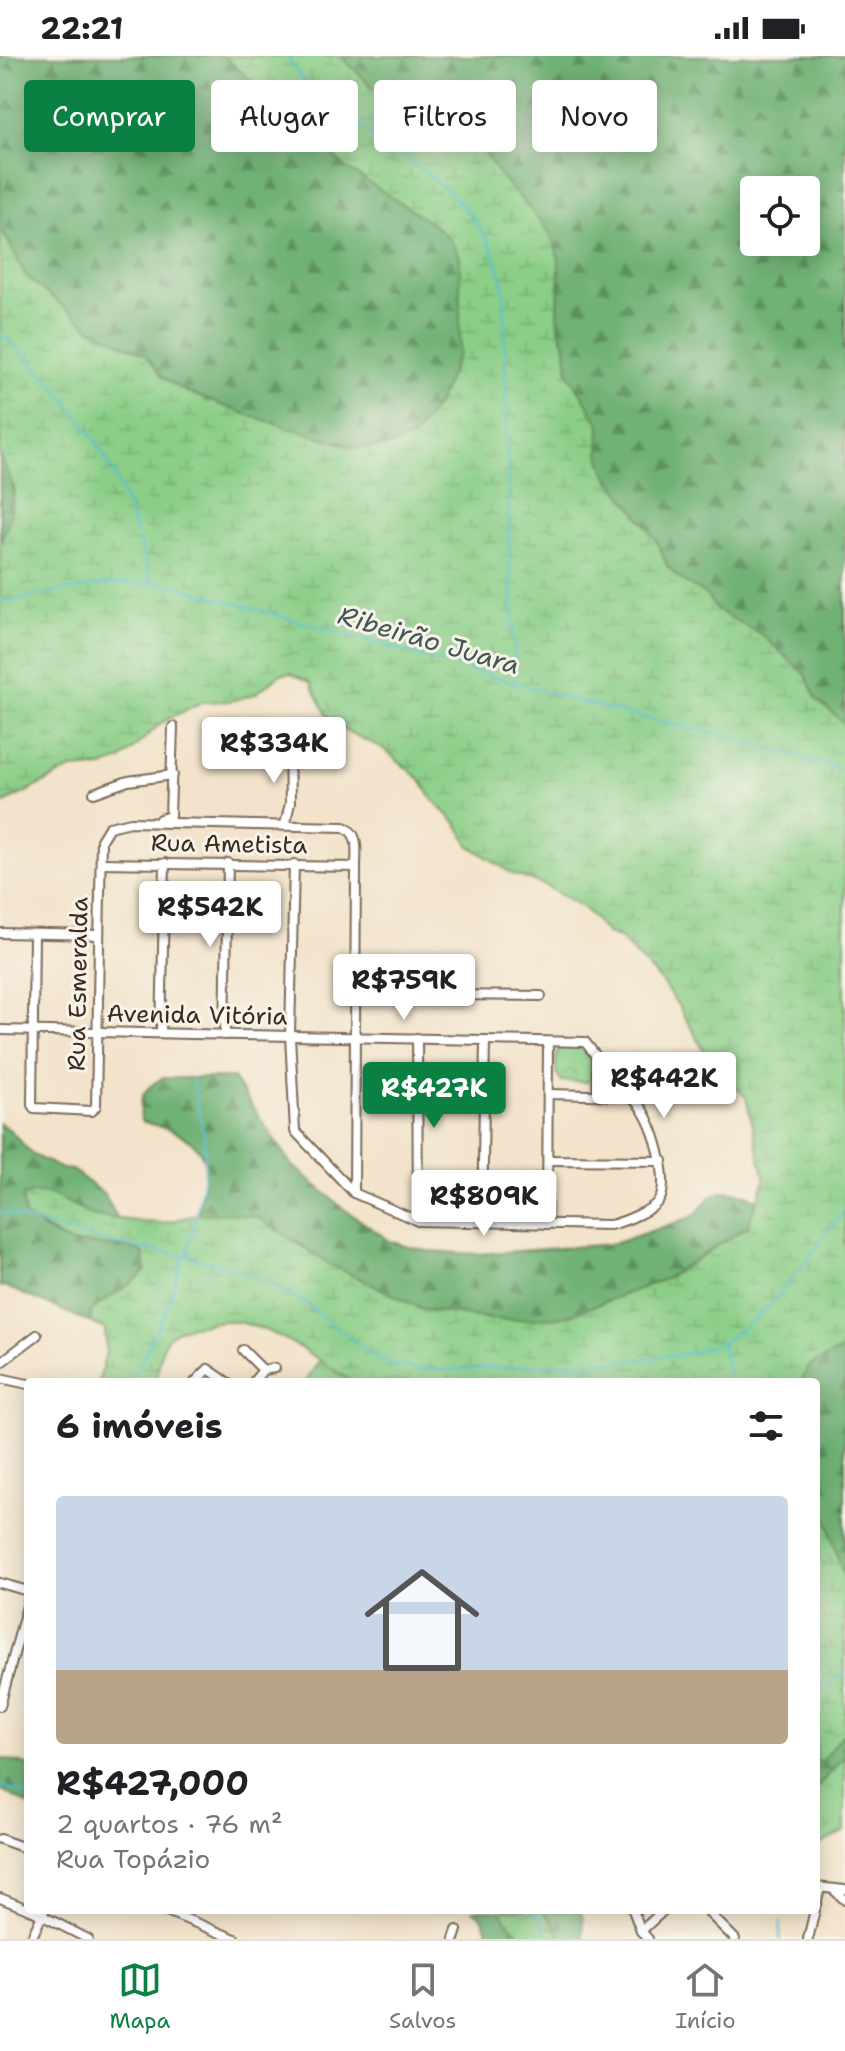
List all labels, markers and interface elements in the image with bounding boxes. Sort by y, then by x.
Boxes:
text: 22:21 [40,8,123,49]
chip: Comprar [24,80,195,152]
chip: Alugar [211,80,358,152]
chip: Filtros [374,80,516,152]
chip: Novo [532,80,657,152]
map controls [740,176,820,256]
button: locate [740,176,820,256]
water label: Ribeirão Juara [334,597,524,682]
pin: R$334K [209,717,339,785]
text: R$334K [220,725,328,760]
street label: Rua Ametista [151,827,308,861]
pin: R$542K [145,881,275,949]
text: R$542K [157,889,263,924]
street label: Rua Esmeralda [60,897,96,1071]
pin: R$759K [339,954,469,1022]
text: R$759K [351,962,457,997]
street label: Avenida Vitória [106,997,288,1033]
pin: R$442K [599,1052,729,1120]
text: R$442K [610,1060,718,1095]
pin: R$427K [369,1062,499,1130]
text: R$427K [381,1070,487,1105]
pin: R$809K [419,1170,549,1238]
text: R$809K [429,1178,539,1213]
text: 6 imóveis [56,1403,223,1449]
icon: filters [744,1404,788,1448]
icon: home [350,1548,494,1692]
text: R$427,000 [56,1760,249,1806]
text: 2 quartos · 76 m² [56,1806,283,1841]
text: Rua Topázio [56,1841,210,1876]
tab: Mapa [109,1958,170,2035]
tab: Salvos [389,1958,456,2035]
tab: Início [675,1958,736,2035]

